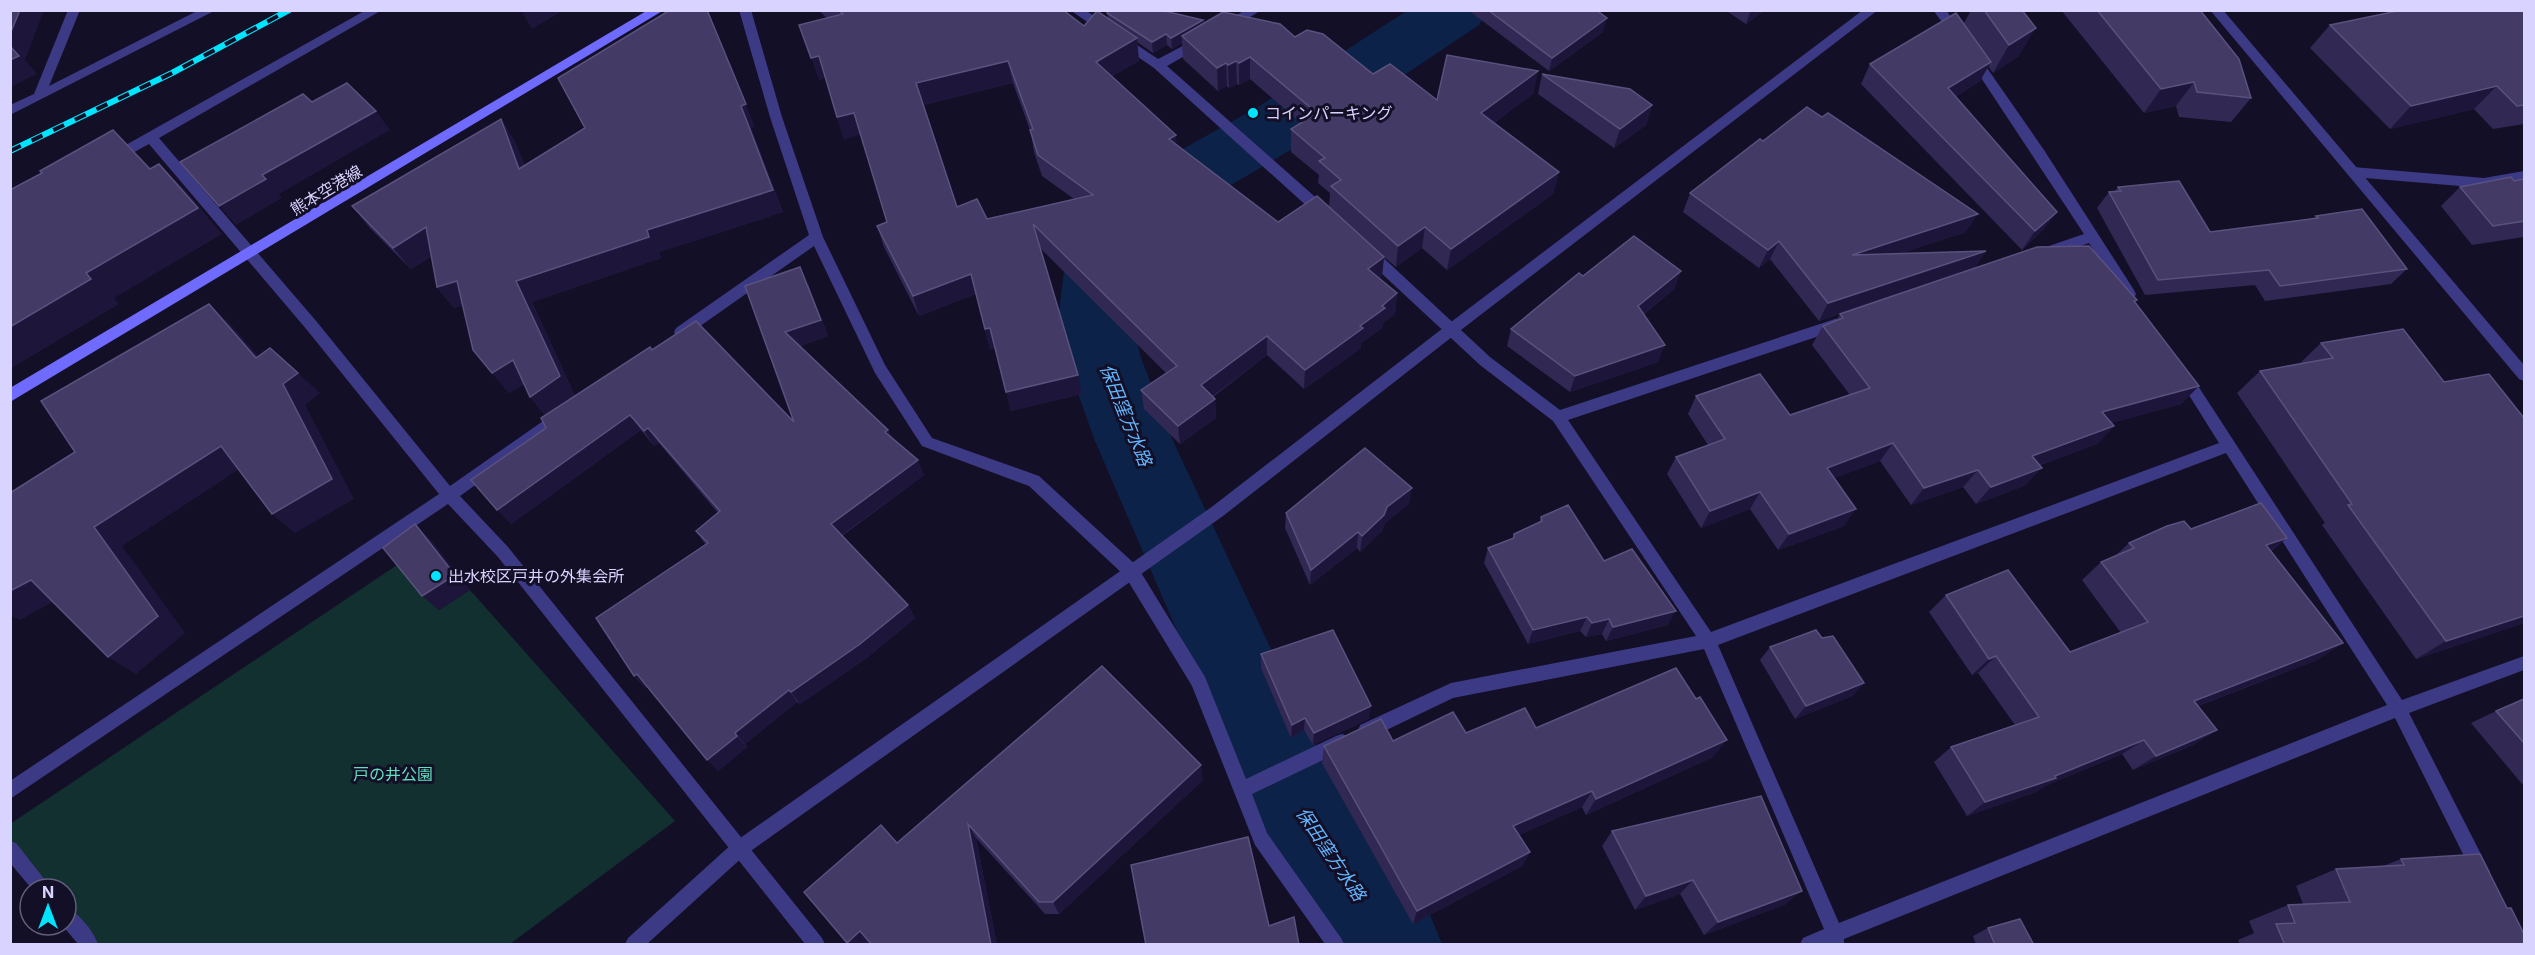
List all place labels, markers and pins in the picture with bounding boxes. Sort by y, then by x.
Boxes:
place label: コインパーキング [1265,103,1393,123]
marker: コインパーキング [1246,106,1260,120]
place label: 出水校区戸井の外集会所 [448,566,624,586]
marker: 出水校区戸井の外集会所 [429,569,443,583]

